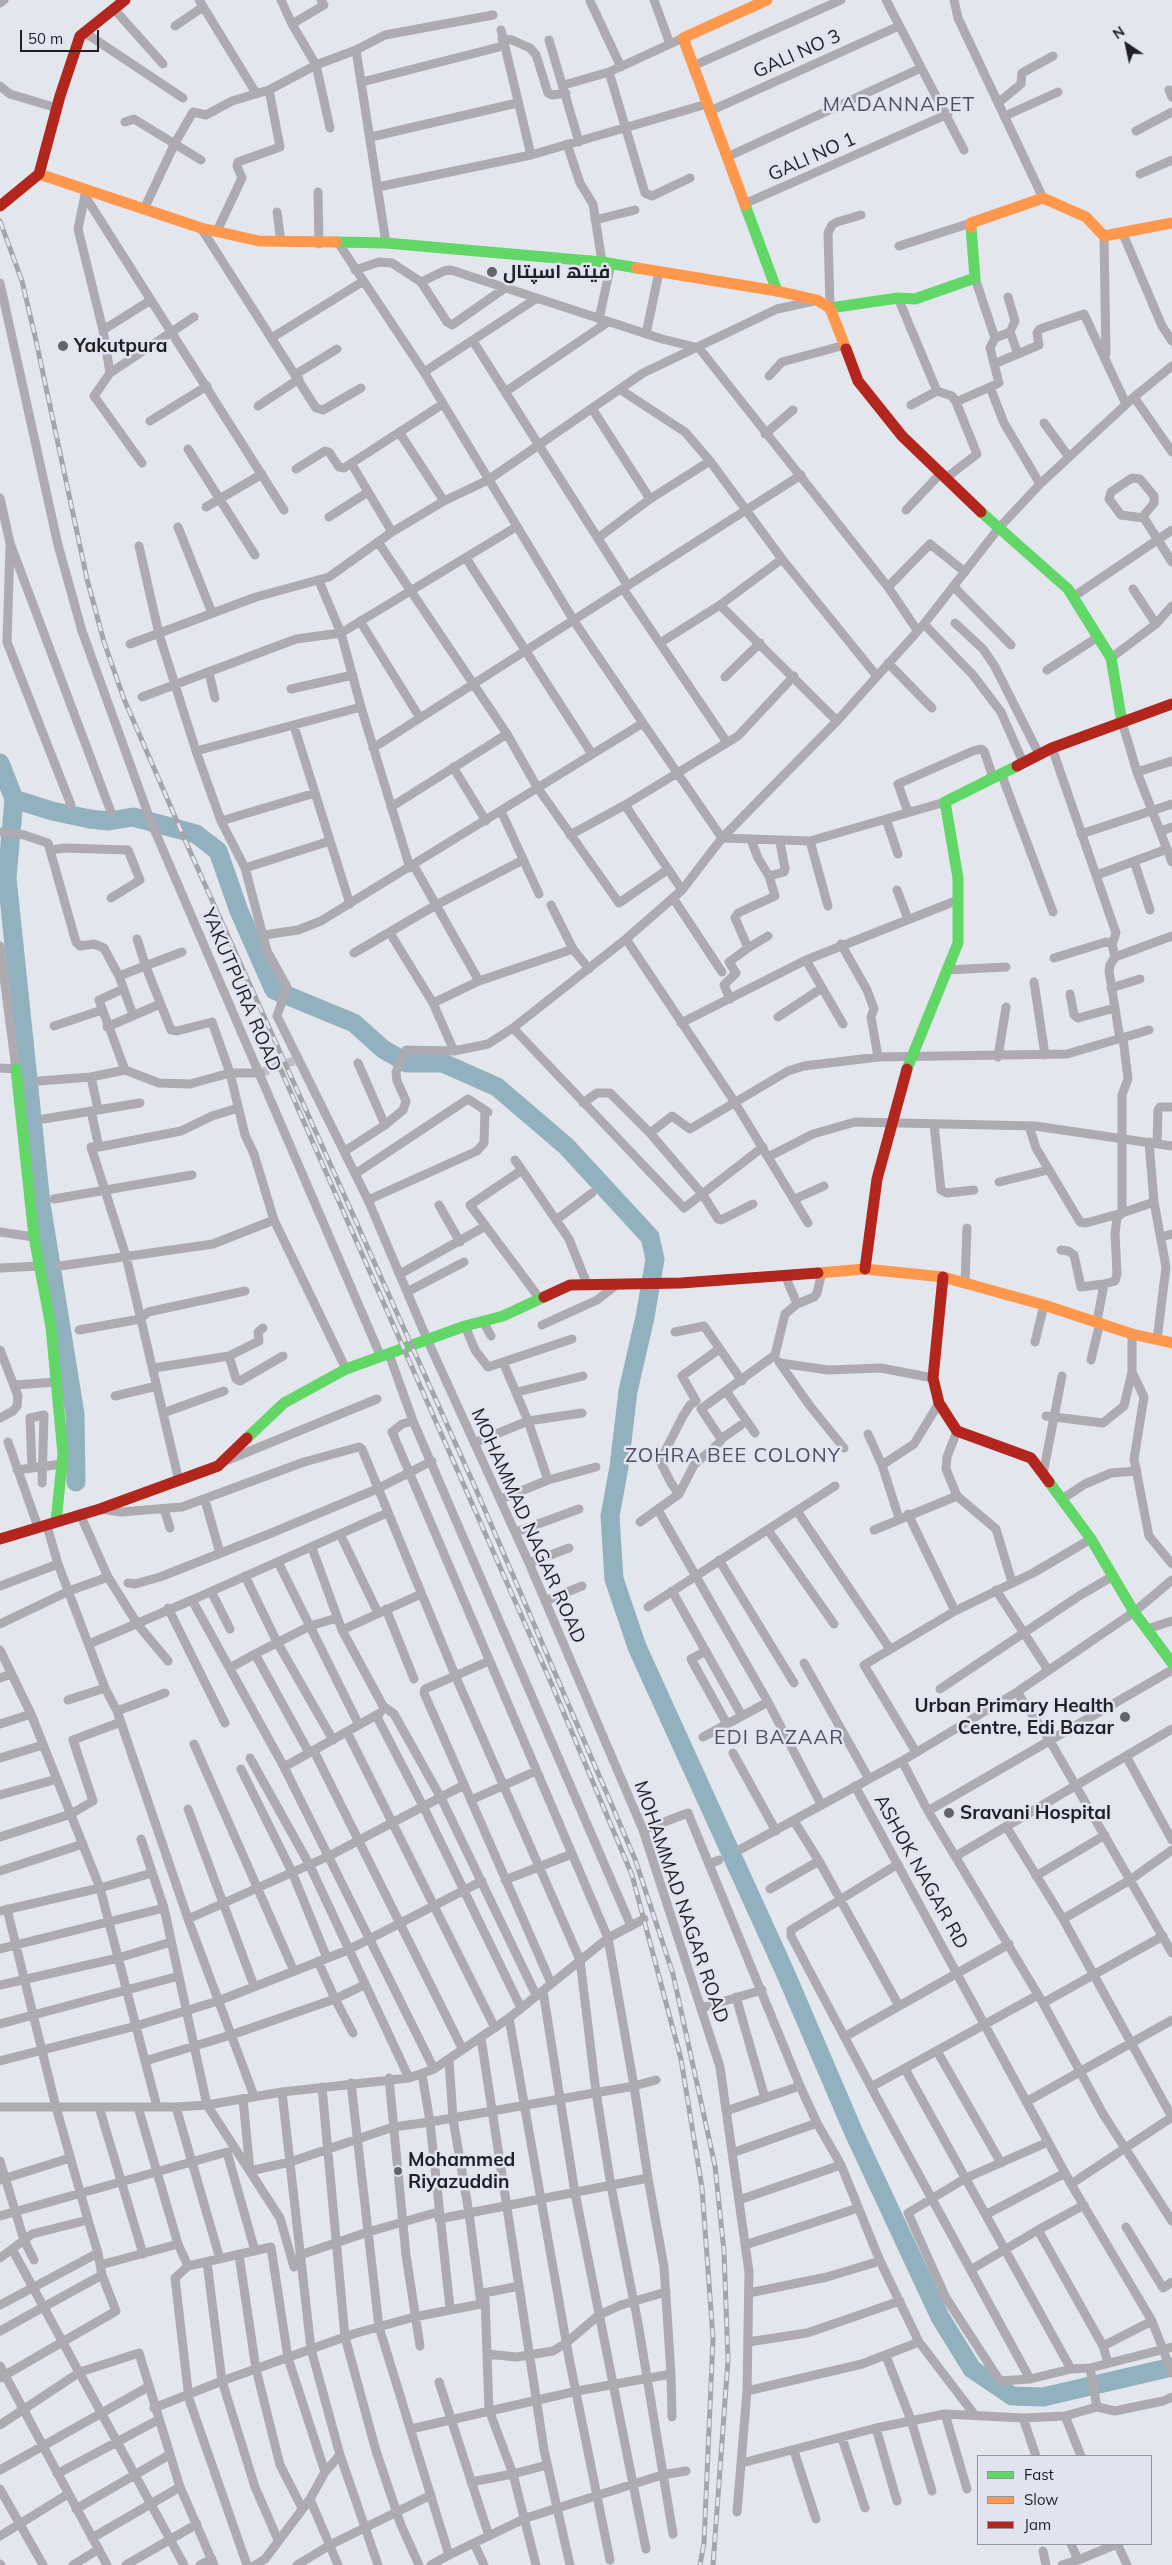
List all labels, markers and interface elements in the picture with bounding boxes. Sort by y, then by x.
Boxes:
scale bar [22,20,101,52]
north arrow [1102,20,1152,70]
text: N [1109,22,1128,43]
street label: GALI NO 3 [750,25,844,83]
text: 50 m [28,29,63,48]
district label: MADANNAPET [822,93,976,117]
street label: GALI NO 1 [765,128,859,186]
place label: فیتھ اسپتال [503,261,610,283]
marker: فیتھ اسپتال [485,265,499,279]
place label: Yakutpura [74,335,168,357]
marker: Yakutpura [56,339,70,353]
street label: YAKUTPURA ROAD [196,905,286,1075]
street label: MOHAMMAD NAGAR ROAD [466,1405,590,1647]
district label: ZOHRA BEE COLONY [623,1444,843,1468]
place label: Urban Primary Health Centre, Edi Bazar [914,1695,1114,1739]
marker: Urban Primary Health Centre, Edi Bazar [1118,1710,1132,1724]
district label: EDI BAZAAR [713,1726,845,1750]
street label: MOHAMMAD NAGAR ROAD [629,1778,733,2026]
street label: ASHOK NAGAR RD [869,1791,973,1953]
place label: Sravani Hospital [960,1802,1111,1824]
marker: Sravani Hospital [942,1806,956,1820]
place label: Mohammed Riyazuddin [408,2149,515,2193]
marker: Mohammed Riyazuddin [392,2165,404,2177]
legend [977,2455,1152,2545]
text: Fast [1024,2465,1054,2484]
text: Slow [1024,2490,1058,2509]
text: Jam [1024,2515,1051,2534]

